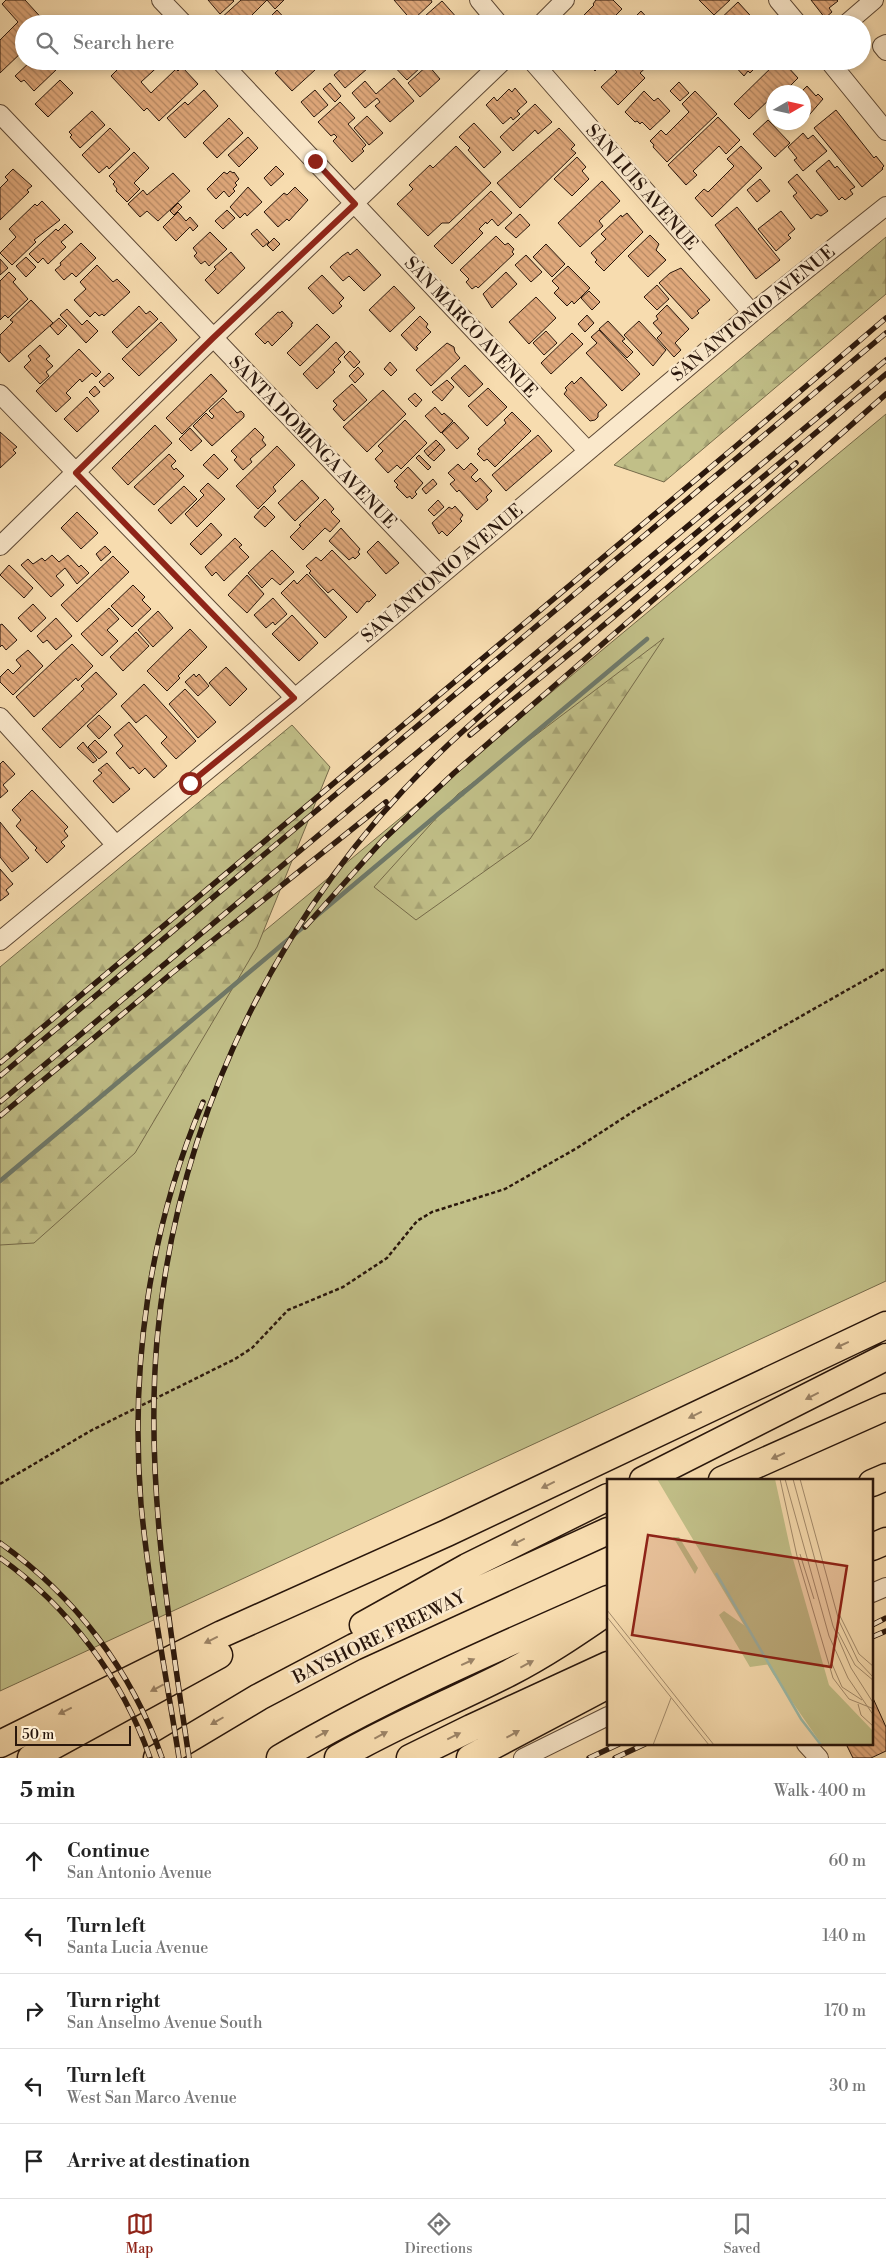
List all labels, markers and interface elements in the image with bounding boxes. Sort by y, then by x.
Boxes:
search box [15,15,871,70]
icon: search [33,29,61,57]
text: Search here [73,31,174,55]
north arrow [766,85,811,130]
street label: SAN LUIS AVENUE [581,120,703,255]
route end [304,150,327,173]
street label: SAN ANTONIO AVENUE [667,240,840,387]
street label: SAN MARCO AVENUE [399,252,542,403]
street label: SANTA DOMINGA AVENUE [224,351,401,534]
street label: SAN ANTONIO AVENUE [357,499,528,648]
route start [179,772,202,795]
one-way arrow [835,1342,849,1350]
one-way arrow [805,1392,819,1400]
one-way arrow [688,1411,702,1419]
one-way arrow [771,1452,785,1460]
inset map [607,1479,874,1746]
one-way arrow [541,1481,555,1489]
one-way arrow [510,1538,525,1546]
street label: BAYSHORE FREEWAY [288,1585,471,1690]
one-way arrow [204,1636,218,1644]
one-way arrow [461,1657,475,1665]
one-way arrow [520,1659,533,1668]
one-way arrow [150,1684,164,1692]
one-way arrow [58,1707,73,1716]
one-way arrow [211,1717,224,1726]
scale bar [15,1723,131,1746]
text: 50 m [22,1726,54,1744]
one-way arrow [315,1730,329,1738]
one-way arrow [505,1730,520,1738]
one-way arrow [373,1731,388,1739]
one-way arrow [447,1732,461,1740]
text: 5 min [20,1778,75,1804]
text: Walk · 400 m [774,1781,866,1801]
text: Continue [67,1839,150,1863]
icon: ahead [20,1847,48,1875]
text: 60 m [828,1851,866,1871]
text: San Antonio Avenue [67,1863,212,1883]
text: Turn left [67,1914,146,1938]
icon: left [20,1922,48,1950]
text: 140 m [822,1926,866,1946]
text: Santa Lucia Avenue [67,1938,208,1958]
text: Turn right [67,1989,160,2013]
icon: right [20,1997,48,2025]
text: 170 m [824,2001,866,2021]
text: San Anselmo Avenue South [67,2013,262,2033]
text: Turn left [67,2064,146,2088]
icon: left [20,2072,48,2100]
text: 30 m [829,2076,866,2096]
text: West San Marco Avenue [67,2088,237,2108]
icon: arrive [20,2147,48,2175]
text: Arrive at destination [67,2149,250,2173]
tab: Map [126,2210,154,2258]
tab: Directions [405,2210,472,2258]
tab: Saved [724,2210,760,2258]

